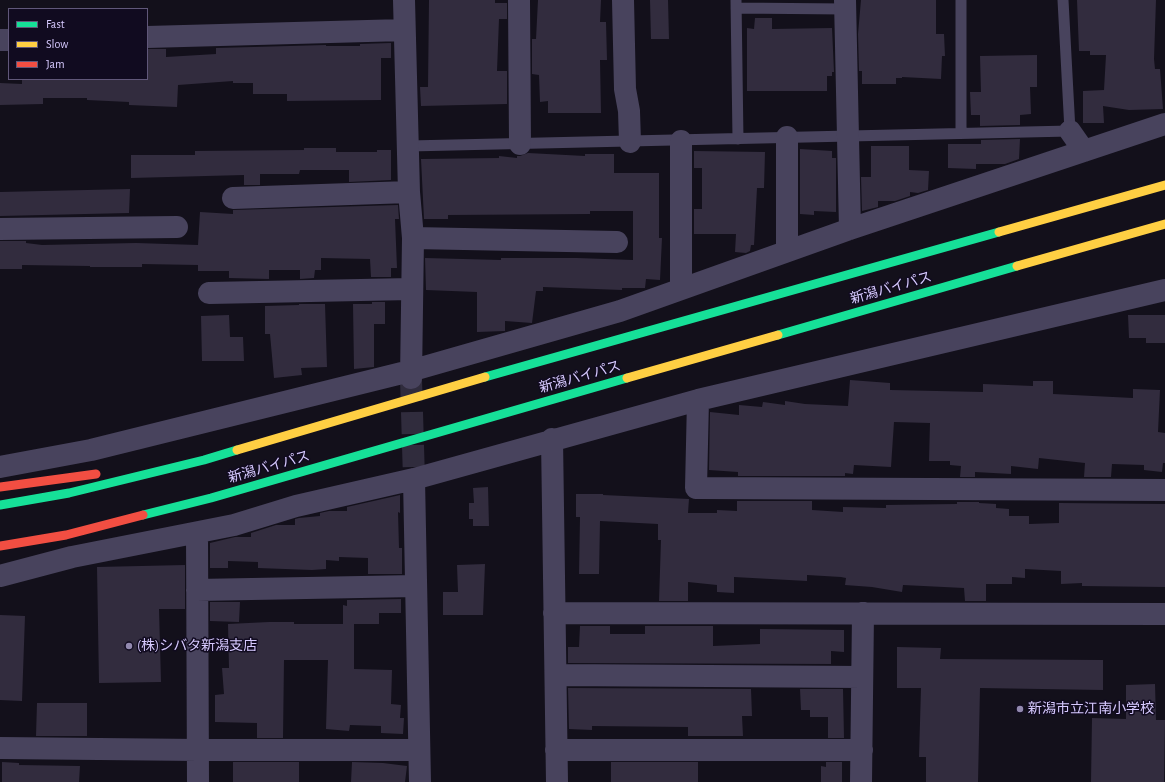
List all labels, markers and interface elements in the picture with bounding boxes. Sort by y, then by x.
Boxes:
legend [8,8,148,80]
text: Fast [46,18,65,30]
text: Slow [46,38,68,50]
text: Jam [46,58,65,70]
street label: 新潟バイパス [848,268,934,308]
street label: 新潟バイパス [537,357,623,397]
street label: 新潟バイパス [226,447,312,487]
place label: (株)シバタ新潟支店 [137,638,257,654]
marker: (株)シバタ新潟支店 [124,641,134,651]
place label: 新潟市立江南小学校 [1028,701,1154,717]
marker: 新潟市立江南小学校 [1015,704,1025,714]

